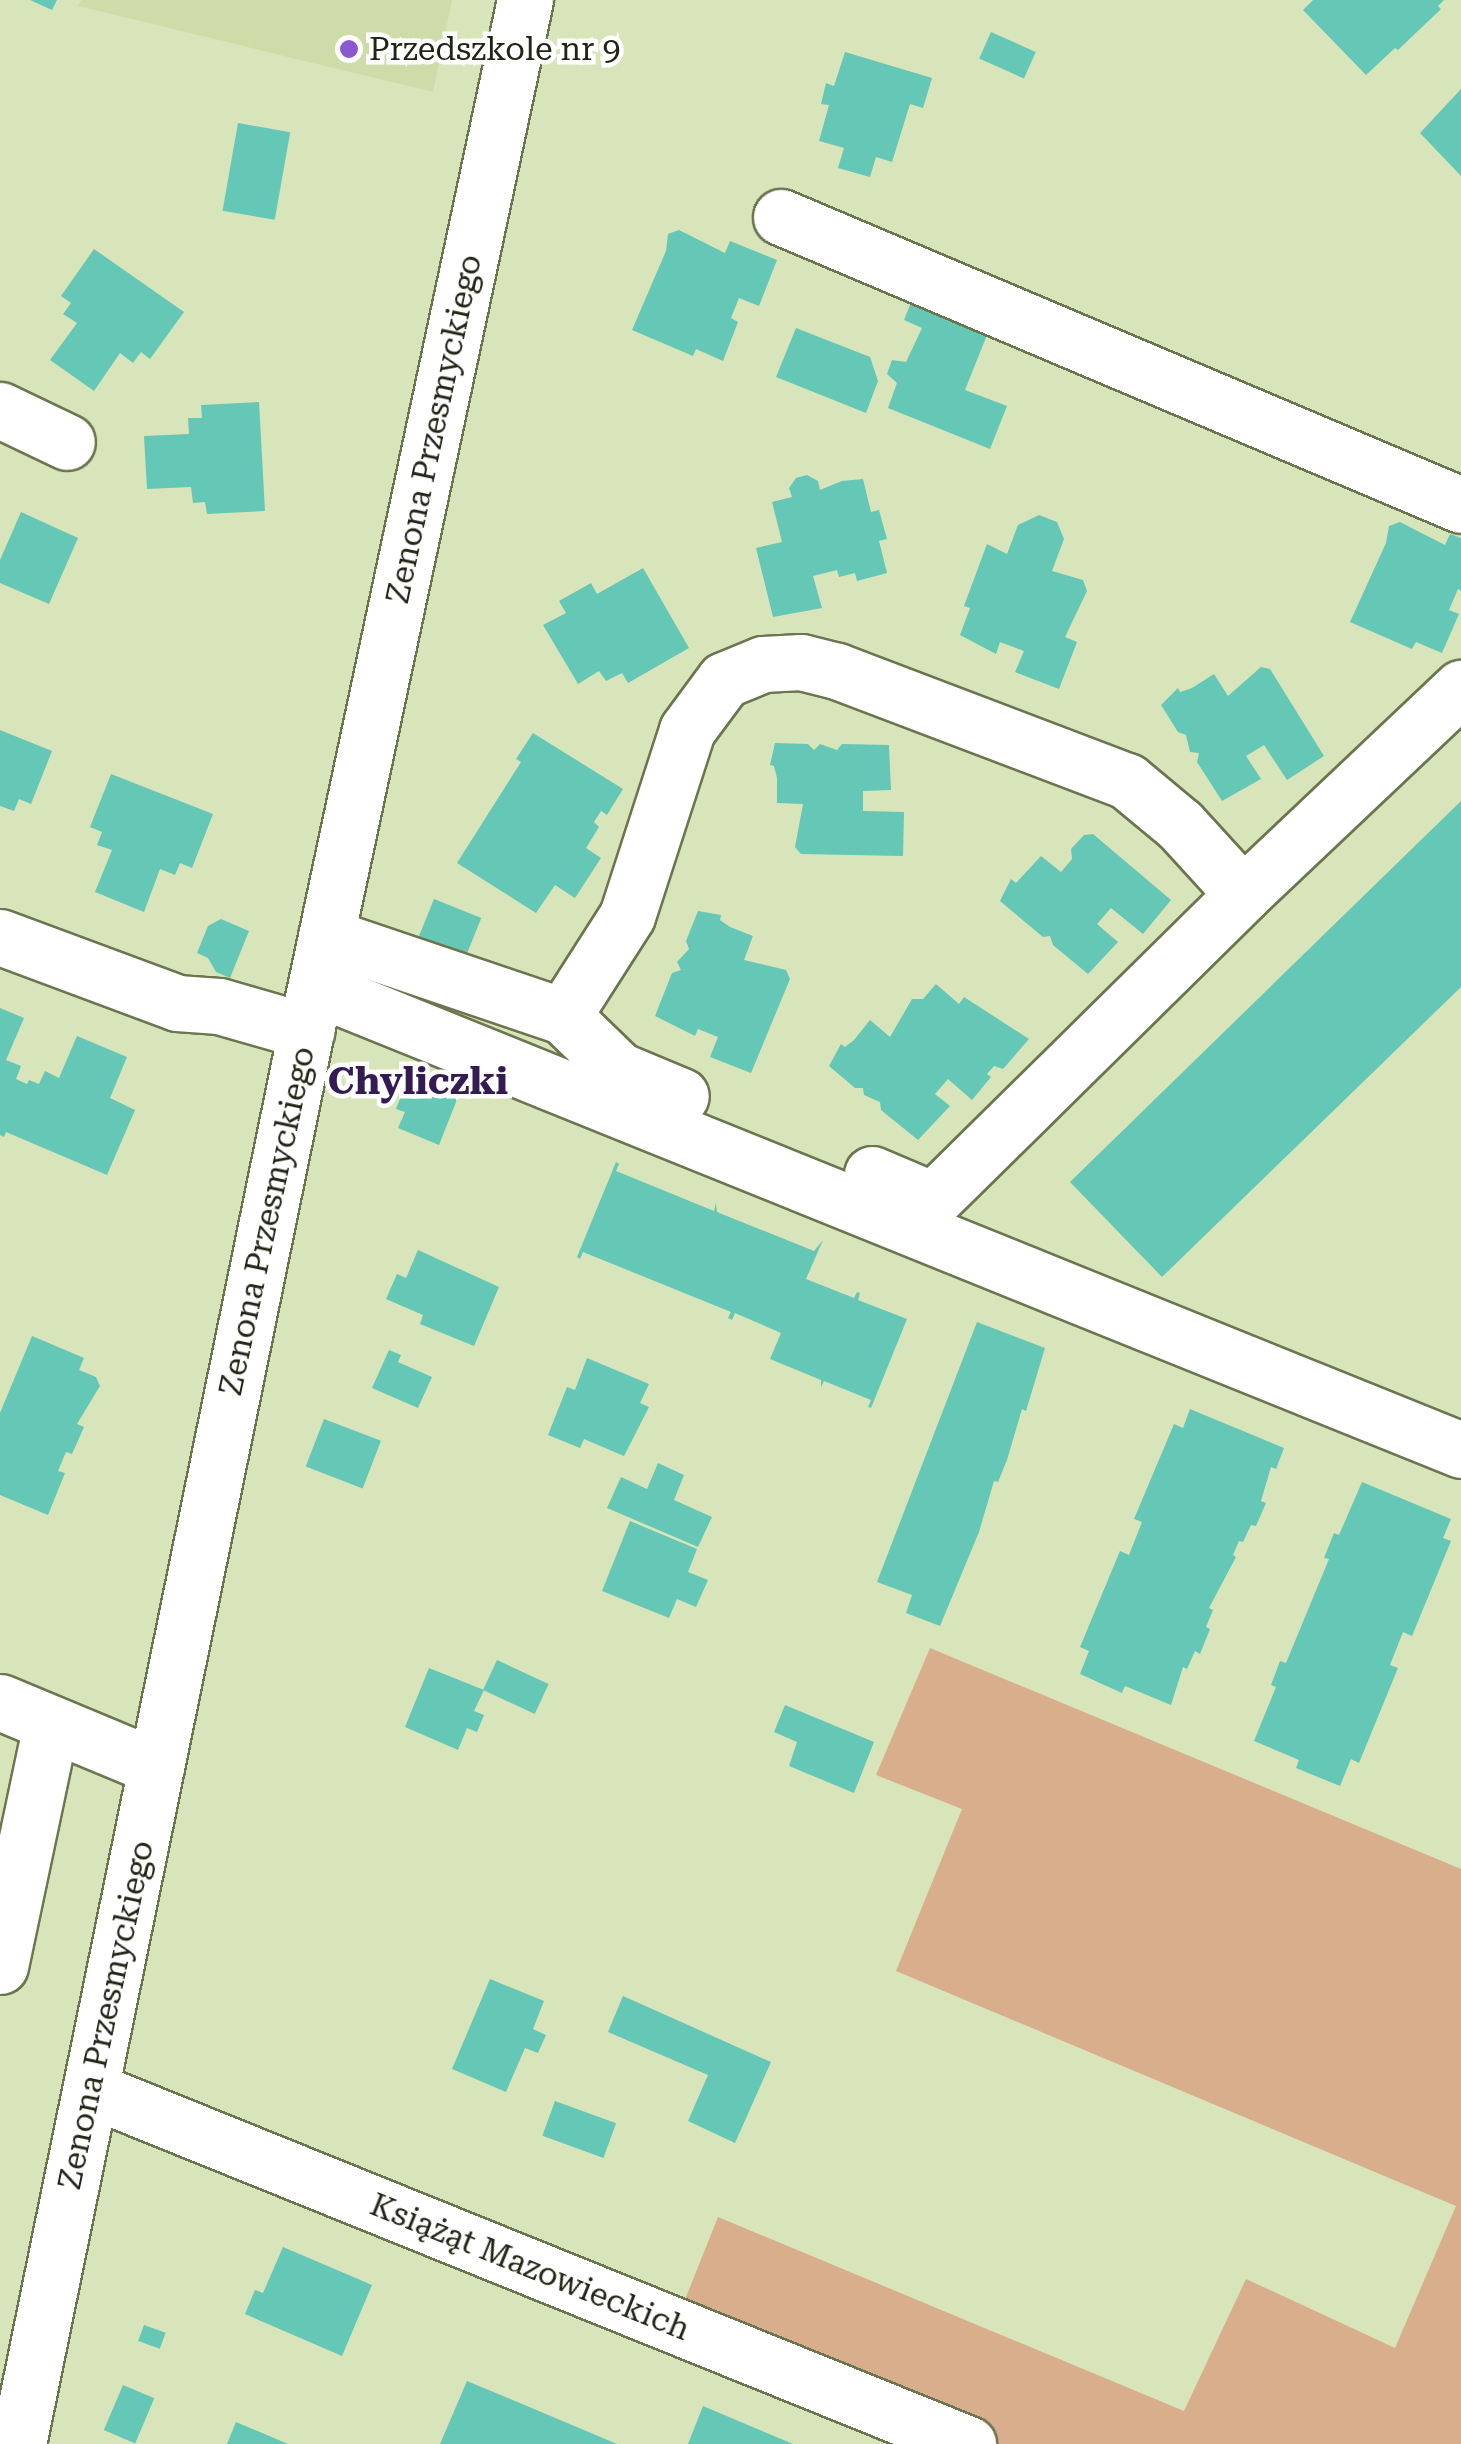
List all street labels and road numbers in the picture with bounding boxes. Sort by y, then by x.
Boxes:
street label: Zenona Przesmyckiego [378,251,490,607]
street label: Zenona Przesmyckiego [211,1043,323,1399]
street label: Zenona Przesmyckiego [50,1837,162,2193]
street label: Książąt Mazowieckich [365,2185,695,2349]

